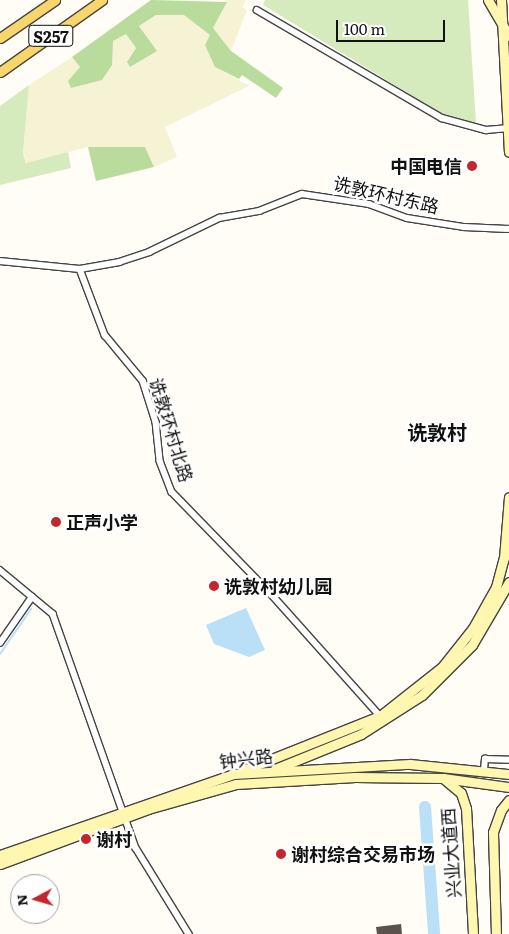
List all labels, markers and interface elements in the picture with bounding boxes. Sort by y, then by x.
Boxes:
scale bar [339,10,448,42]
text: 100 m [344,17,385,40]
road number: S257 [27,22,75,50]
place label: 中国电信 [390,155,462,177]
marker: 中国电信 [466,160,478,172]
street label: 诜敦环村东路 [331,172,441,218]
street label: 诜敦环村北路 [145,375,197,485]
district label: 诜敦村 [407,419,467,443]
place label: 正声小学 [66,511,138,533]
marker: 正声小学 [50,516,62,528]
place label: 诜敦村幼儿园 [224,575,332,597]
marker: 诜敦村幼儿园 [208,580,220,592]
street label: 钟兴路 [218,745,274,773]
street label: 兴业大道西 [437,807,465,899]
place label: 谢村 [96,828,132,850]
marker: 谢村 [80,833,92,845]
place label: 谢村综合交易市场 [291,843,435,865]
marker: 谢村综合交易市场 [275,848,287,860]
north arrow [10,874,60,924]
text: N [11,894,32,907]

